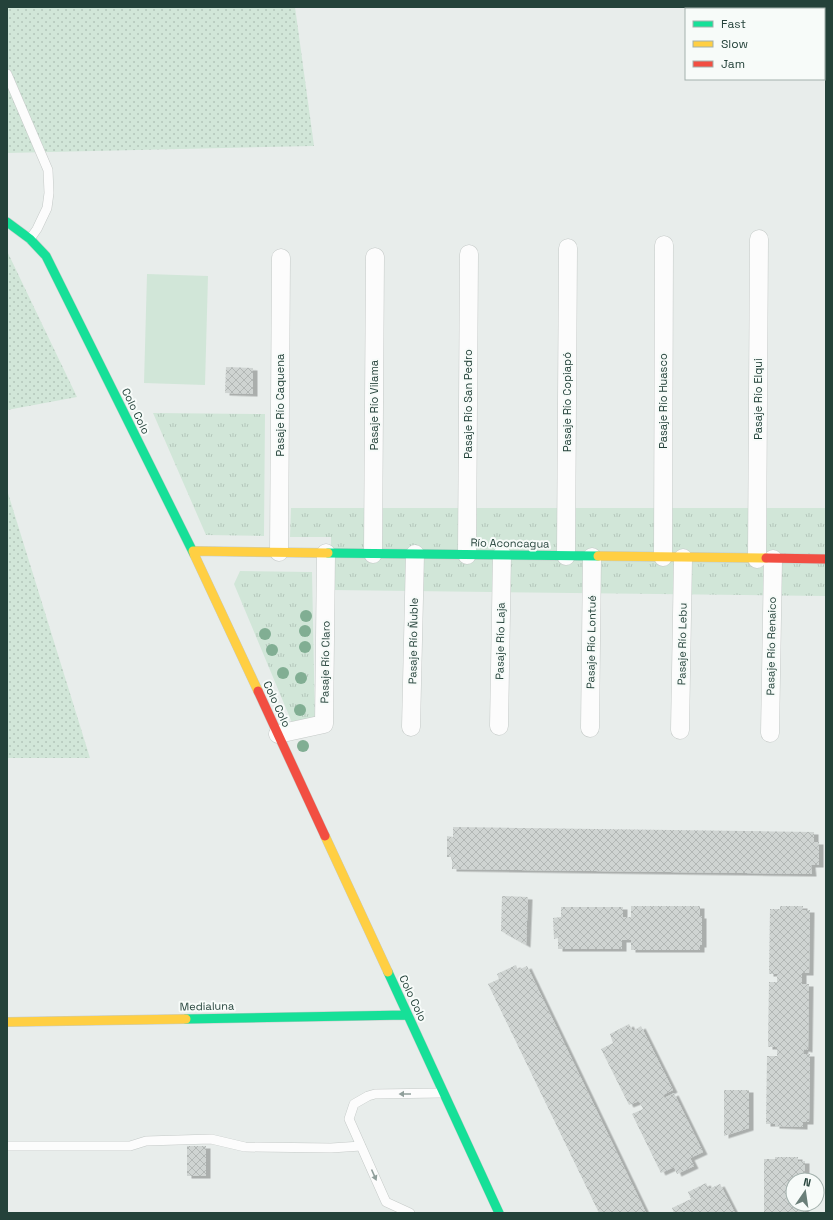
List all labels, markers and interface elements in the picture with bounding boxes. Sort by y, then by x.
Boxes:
legend [685,8,825,80]
text: Fast [721,16,746,32]
text: Slow [721,36,748,52]
text: Jam [721,56,745,72]
street label: Pasaje Río San Pedro [461,349,475,459]
street label: Pasaje Río Copiapó [560,352,574,452]
street label: Pasaje Río Caquena [273,353,287,456]
street label: Pasaje Río Huasco [656,353,670,449]
street label: Pasaje Río Elqui [751,358,765,440]
street label: Pasaje Río Vilama [367,359,381,450]
street label: Colo Colo [119,386,153,437]
street label: Río Aconcagua [470,535,550,551]
street label: Pasaje Río Lontué [583,595,599,689]
street label: Pasaje Río Renaico [763,596,779,695]
street label: Pasaje Río Ñuble [405,598,421,684]
street label: Pasaje Río Laja [492,601,508,680]
street label: Pasaje Río Lebu [674,603,690,685]
street label: Pasaje Río Claro [317,620,333,704]
street label: Colo Colo [260,679,294,730]
street label: Colo Colo [396,973,430,1024]
street label: Medialuna [180,999,235,1013]
one-way arrow [398,1091,411,1097]
one-way arrow [371,1169,377,1180]
north arrow [785,1172,825,1212]
text: N [802,1175,812,1190]

